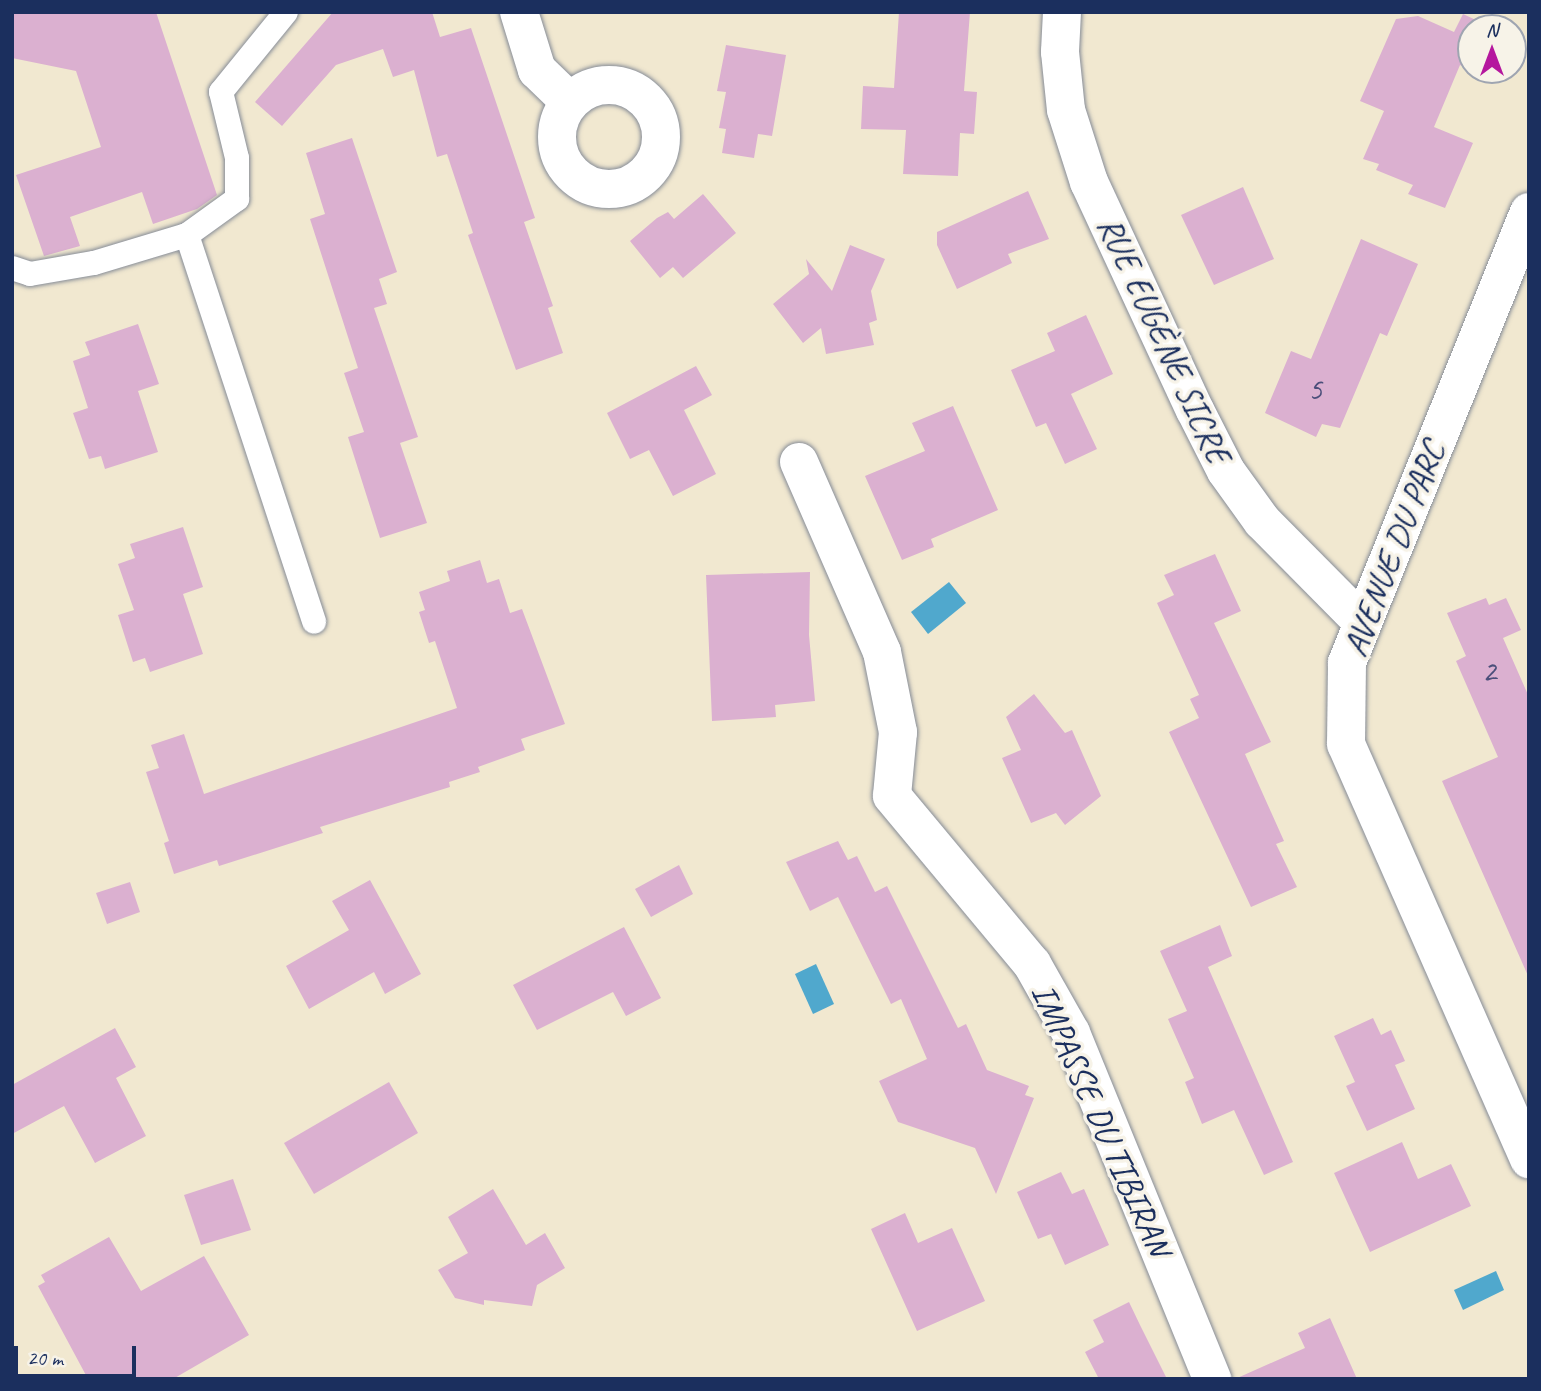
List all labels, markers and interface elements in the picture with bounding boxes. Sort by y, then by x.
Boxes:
north arrow [1457,14,1527,84]
text: N [1486,18,1498,42]
street label: RUE EUGÈNE SICRE [1089,211,1239,469]
house number: 5 [1308,370,1322,408]
street label: AVENUE DU PARC [1334,435,1454,663]
house number: 2 [1482,652,1496,690]
street label: IMPASSE DU TIBIRAN [1022,977,1180,1263]
scale bar [18,1332,140,1376]
text: 20 m [27,1345,63,1371]

